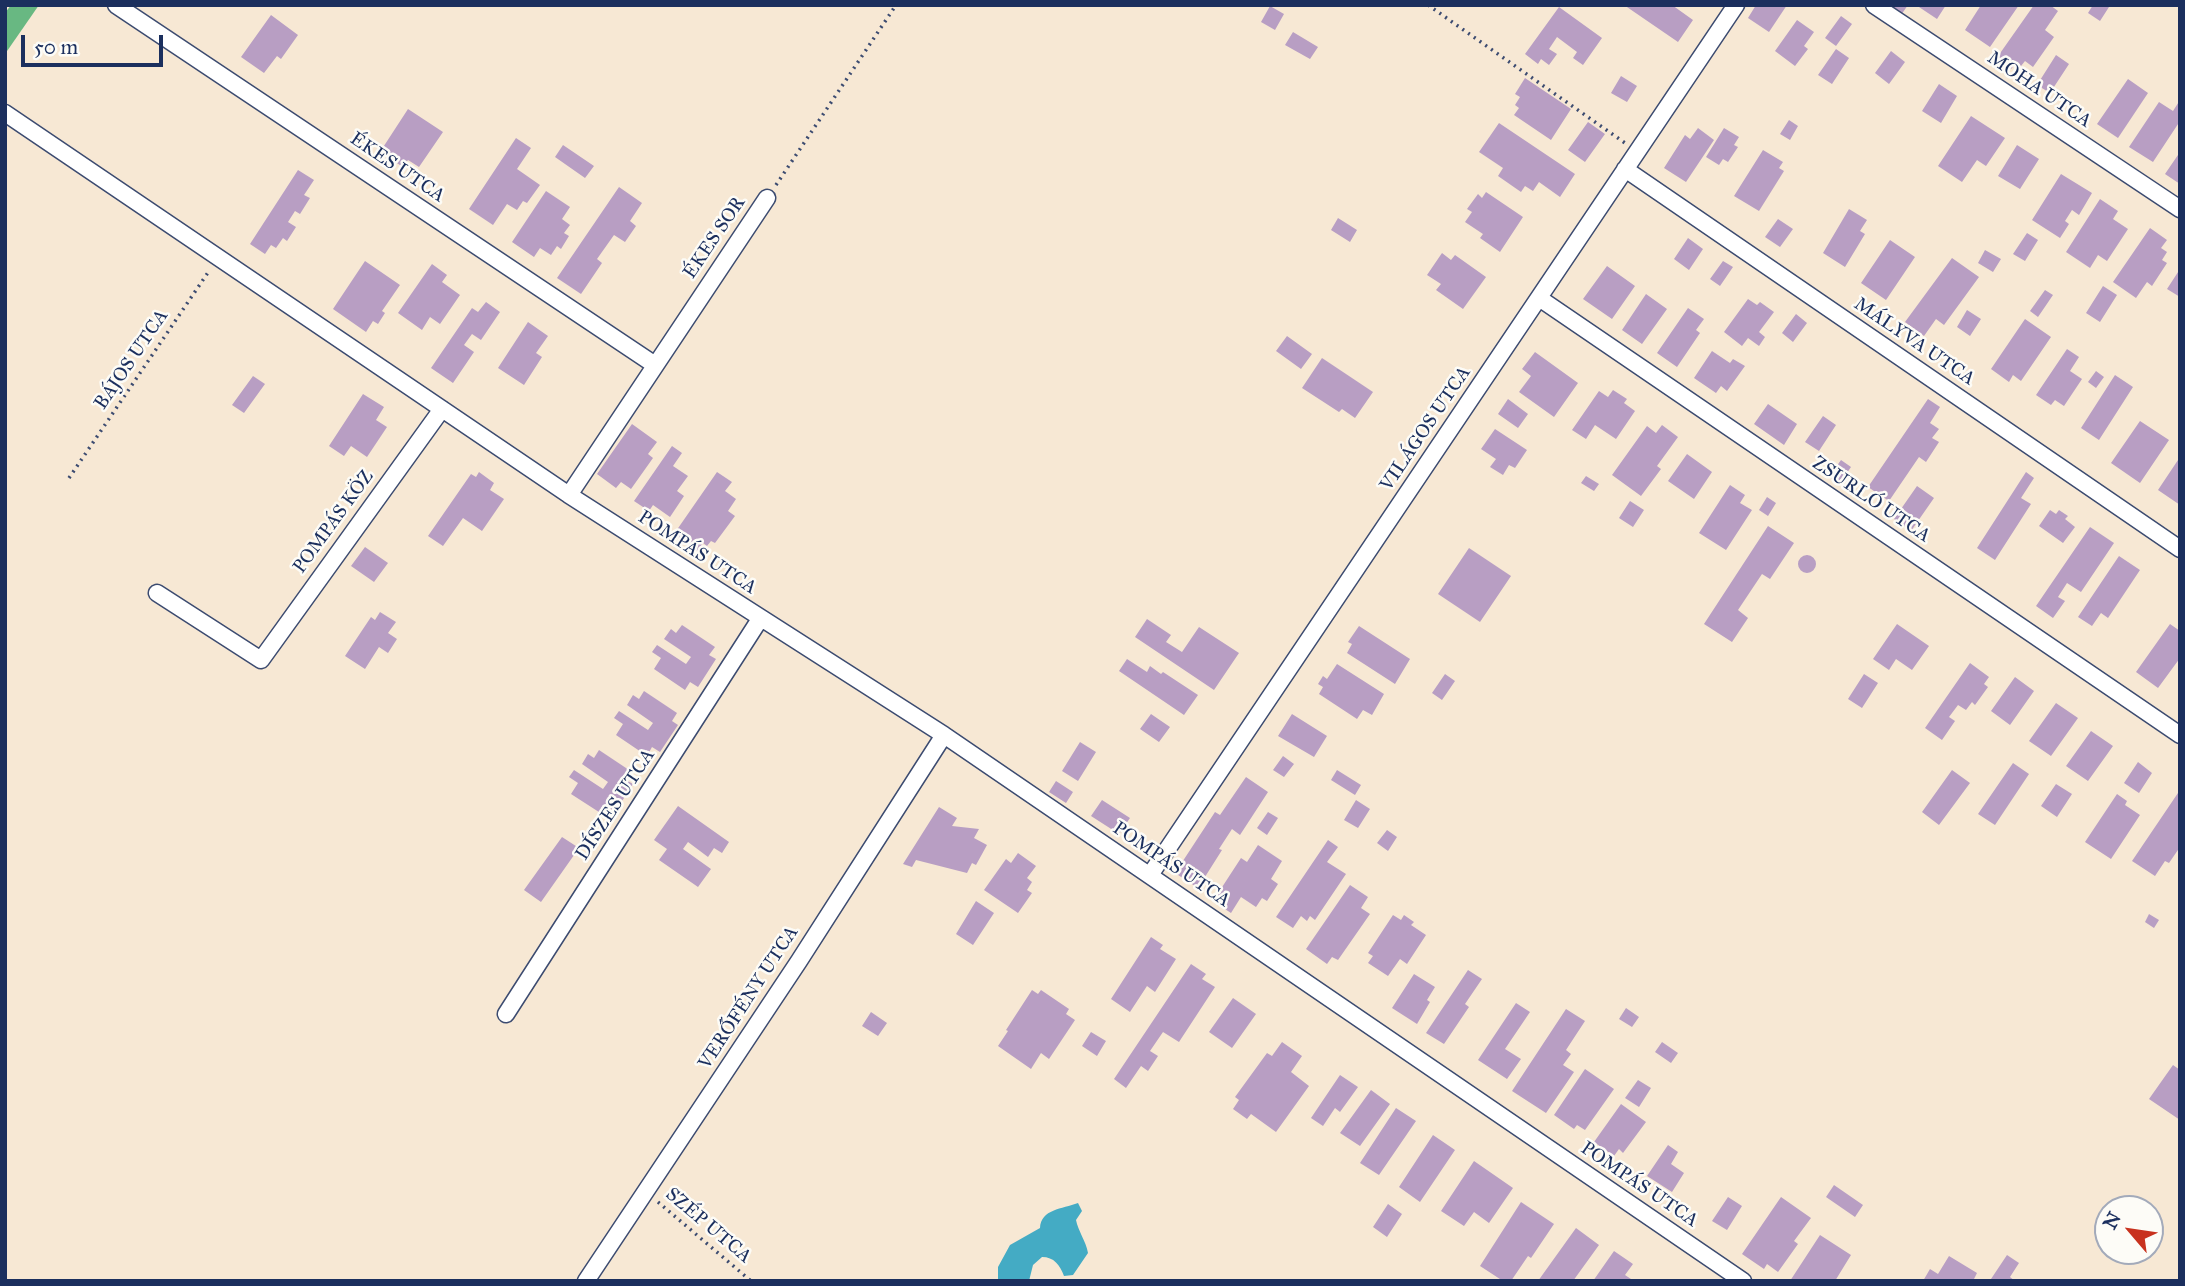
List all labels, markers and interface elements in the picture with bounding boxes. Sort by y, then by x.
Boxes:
scale bar [24,21,166,65]
text: 50 m [34,34,78,60]
street label: MOHA UTCA [1983,47,2095,133]
street label: ÉKES UTCA [345,128,449,208]
street label: ÉKES SOR [679,193,751,283]
street label: MÁLYVA UTCA [1849,293,1979,391]
street label: BÁJOS UTCA [90,306,174,414]
street label: VILÁGOS UTCA [1376,362,1476,496]
street label: ZSURLÓ UTCA [1808,452,1934,548]
street label: POMPÁS KÖZ [289,466,379,578]
street label: POMPÁS UTCA [633,506,761,600]
street label: DÍSZES UTCA [572,745,660,865]
street label: POMPÁS UTCA [1108,817,1234,913]
street label: VERŐFÉNY UTCA [694,922,804,1074]
street label: POMPÁS UTCA [1576,1137,1702,1233]
street label: SZÉP UTCA [660,1183,756,1269]
north arrow [2094,1195,2164,1265]
text: N [2098,1208,2126,1233]

